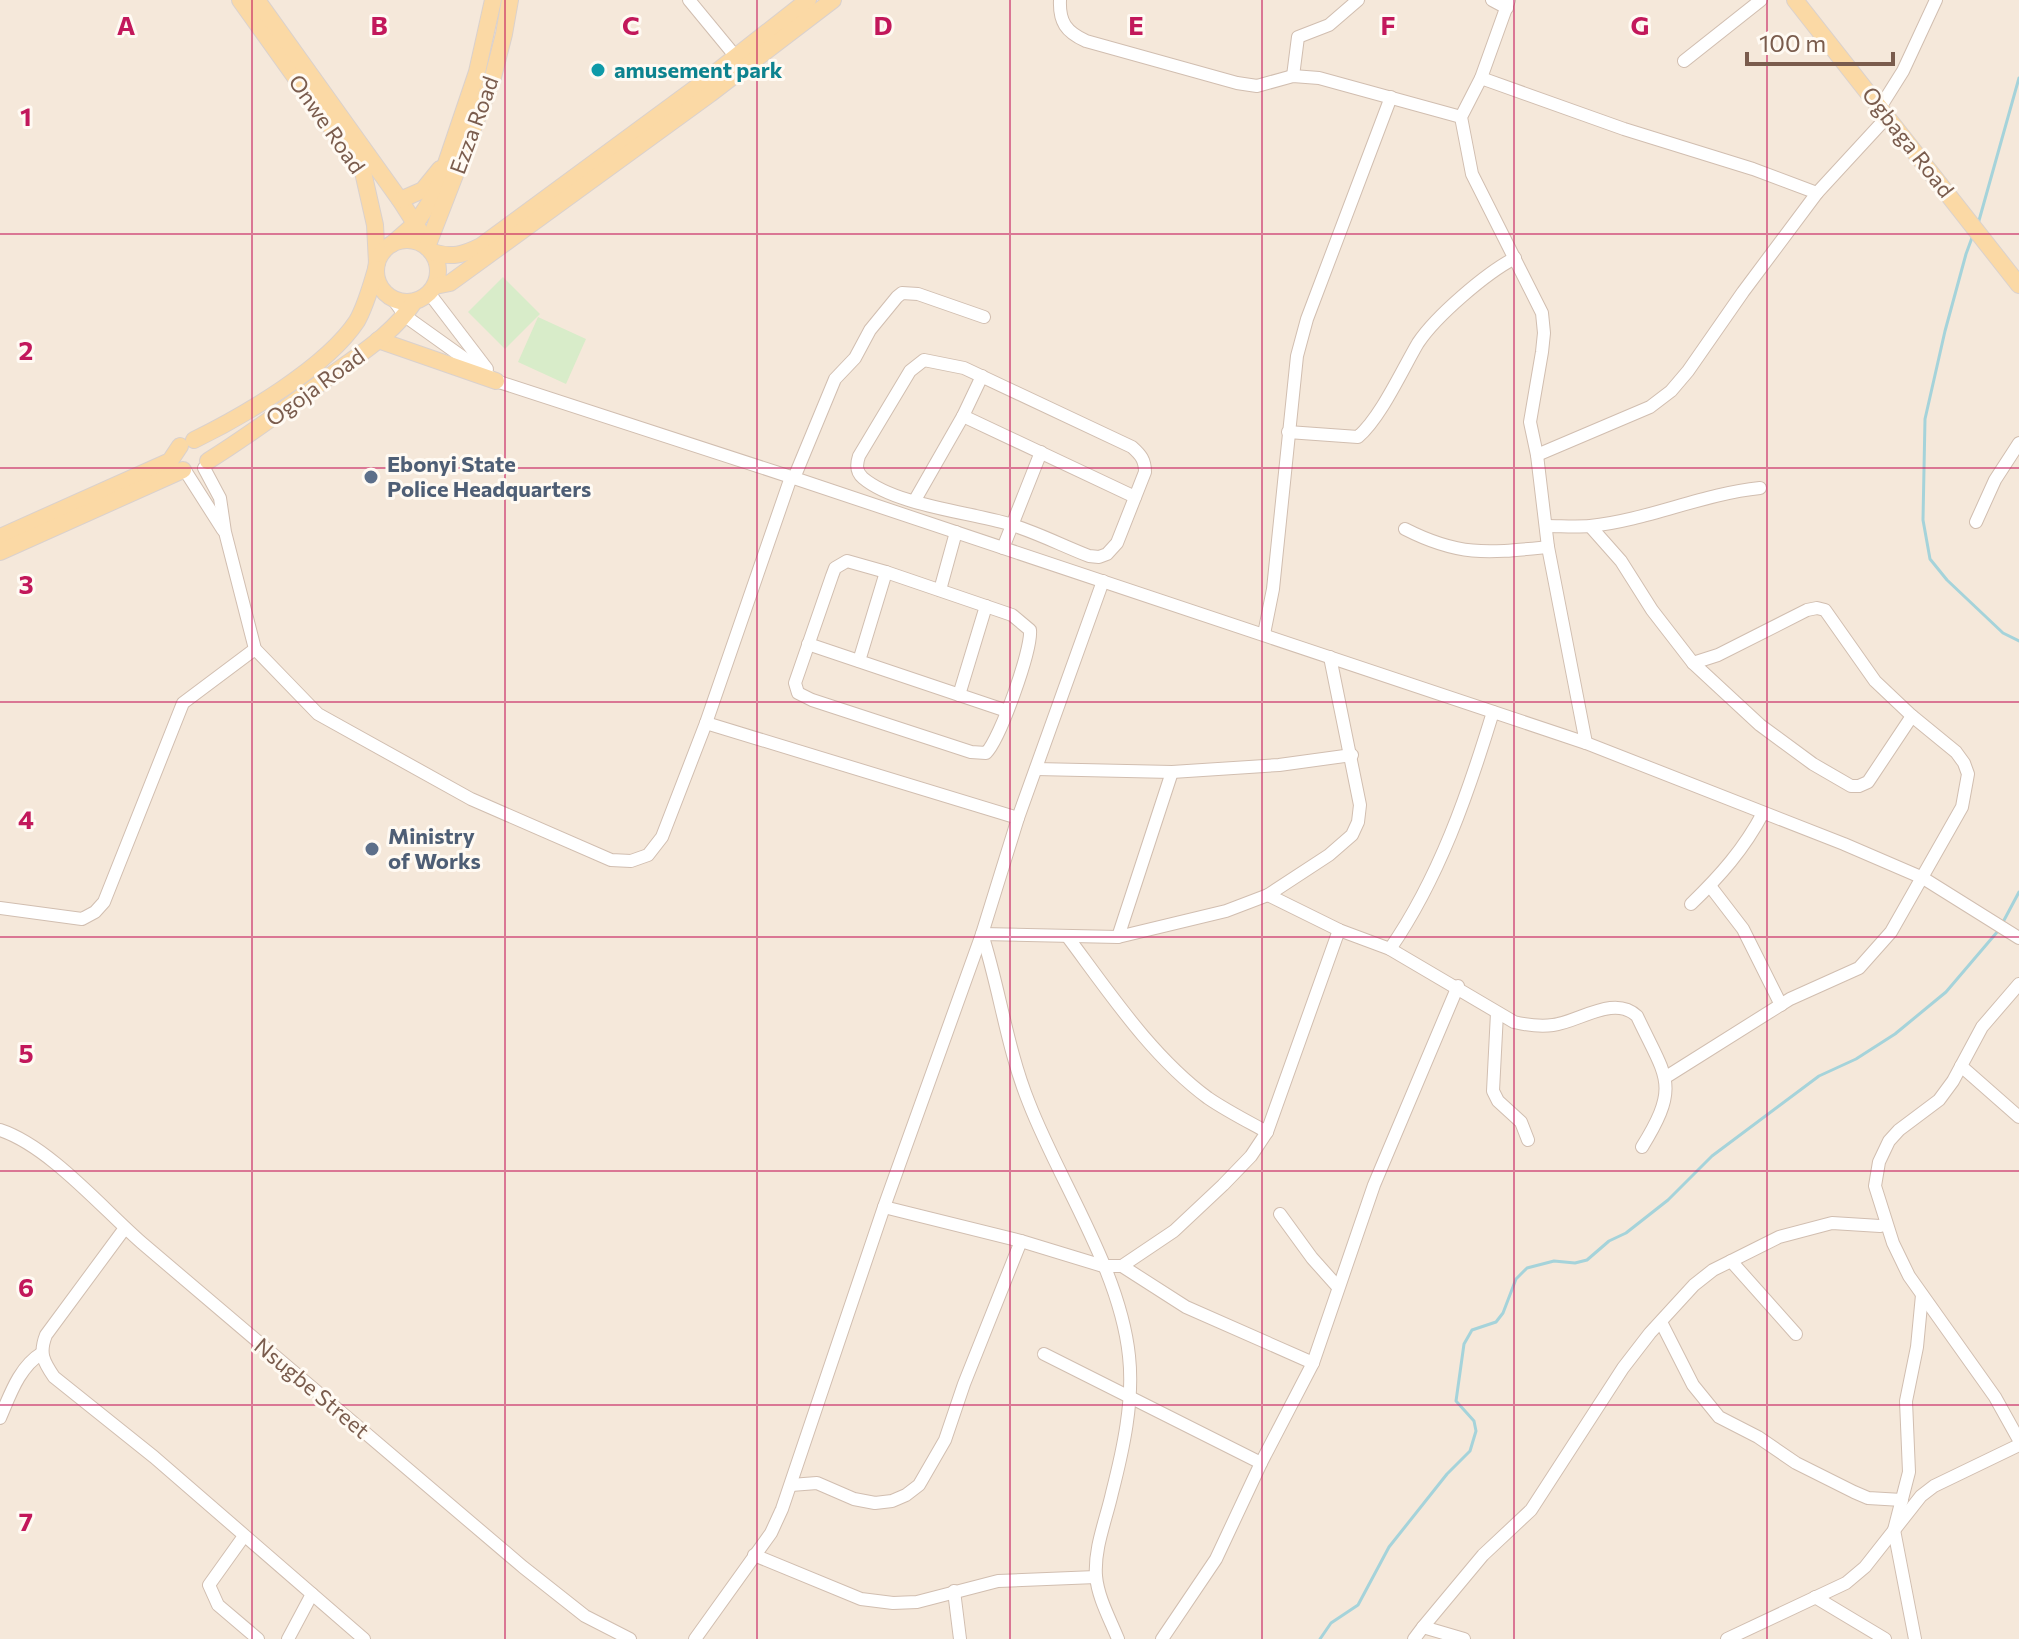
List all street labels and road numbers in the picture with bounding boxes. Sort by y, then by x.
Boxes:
street label: Onwe Road [283,69,371,178]
street label: Ezza Road [443,72,504,177]
street label: Ogbaga Road [1857,81,1960,203]
street label: Ogoja Road [260,342,369,431]
street label: Nsugbe Street [249,1332,375,1444]

